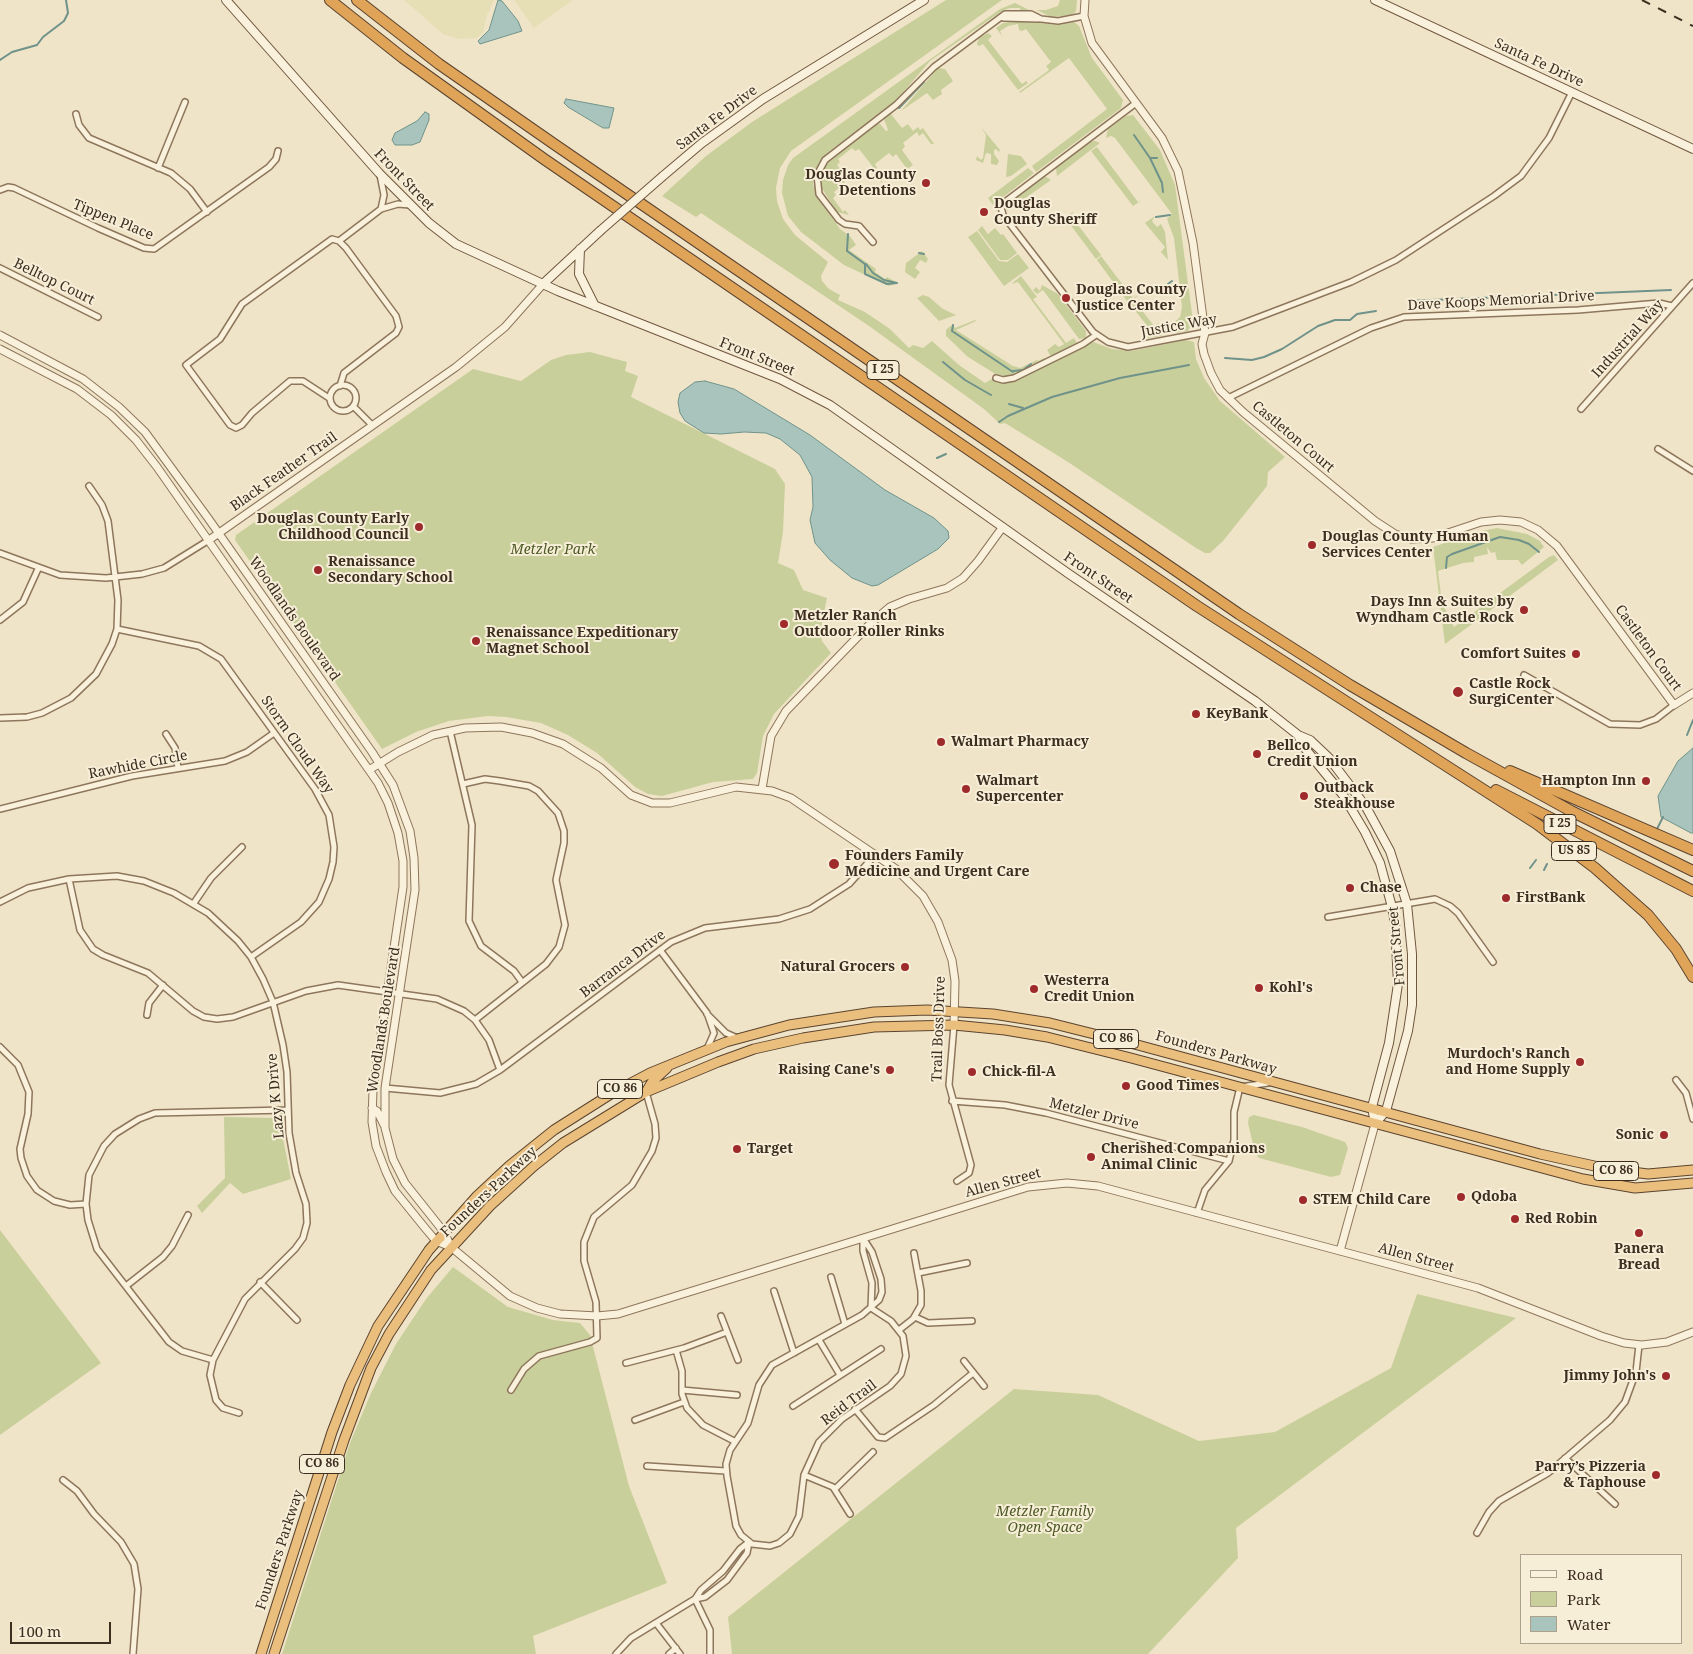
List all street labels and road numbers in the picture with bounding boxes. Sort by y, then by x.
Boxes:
street label: Santa Fe Drive [1492,35,1586,91]
street label: Santa Fe Drive [673,82,761,154]
street label: Front Street [370,146,438,214]
street label: Tippen Place [70,196,156,244]
street label: Belltop Court [11,255,97,309]
street label: Dave Koops Memorial Drive [1407,288,1595,314]
street label: Industrial Way [1589,297,1667,381]
street label: Justice Way [1140,311,1218,341]
street label: Front Street [717,334,797,380]
road number: I 25 [867,360,899,380]
street label: Castleton Court [1248,398,1338,476]
street label: Black Feather Trail [227,429,341,515]
street label: Front Street [1060,549,1136,607]
street label: Woodlands Boulevard [245,554,343,684]
street label: Castleton Court [1611,602,1685,694]
street label: Storm Cloud Way [257,693,337,797]
street label: Rawhide Circle [87,747,189,783]
road number: I 25 [1544,814,1576,834]
road number: US 85 [1552,841,1596,860]
street label: Front Street [1385,906,1409,986]
street label: Barranca Drive [577,927,669,1001]
street label: Woodlands Boulevard [364,946,404,1094]
street label: Trail Boss Drive [929,976,949,1082]
street label: Founders Parkway [1154,1028,1278,1078]
road number: CO 86 [1094,1030,1138,1048]
street label: Lazy K Drive [264,1053,288,1139]
road number: CO 86 [598,1080,642,1098]
street label: Metzler Drive [1048,1095,1140,1133]
street label: Founders Parkway [438,1143,540,1241]
road number: CO 86 [1594,1162,1638,1180]
street label: Allen Street [963,1165,1043,1201]
street label: Allen Street [1376,1240,1456,1276]
street label: Reid Trail [818,1377,880,1429]
road number: CO 86 [300,1455,344,1474]
street label: Founders Parkway [253,1488,307,1612]

